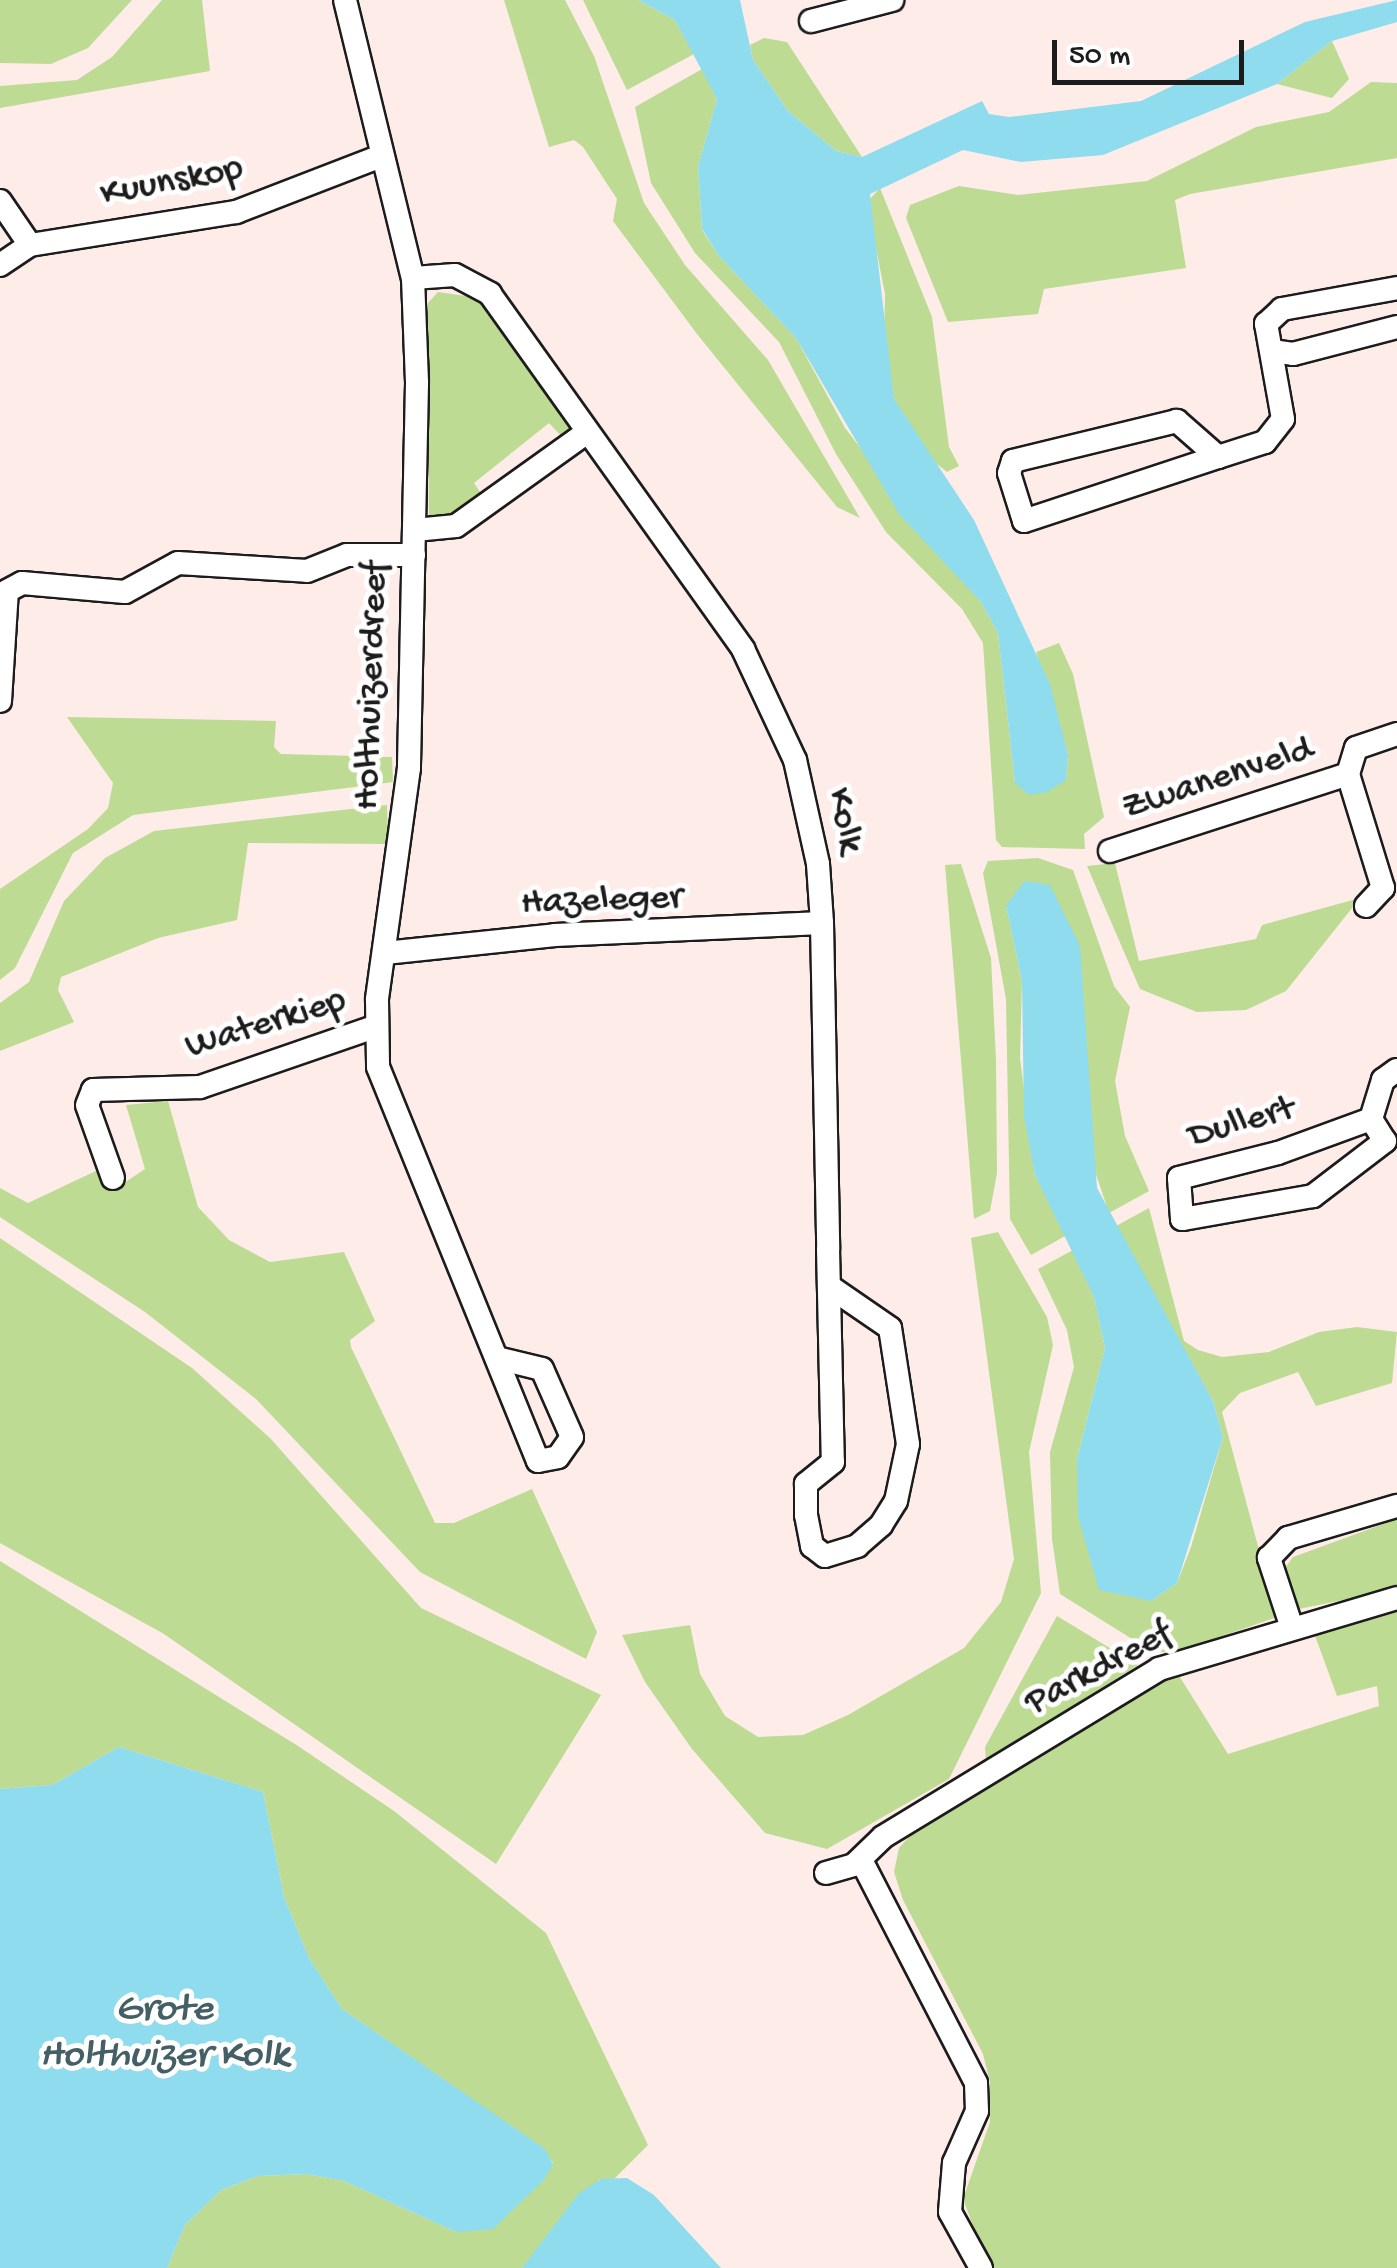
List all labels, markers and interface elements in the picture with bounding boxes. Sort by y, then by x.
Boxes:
scale bar [1057,20,1250,82]
text: 50 m [1069,40,1130,75]
street label: Kuunskop [97,147,247,219]
street label: Holthuizerdreef [346,561,400,811]
street label: Zwanenveld [1117,728,1319,832]
street label: Kolk [814,784,872,858]
street label: Hazeleger [520,876,684,928]
street label: Waterkiep [180,979,352,1071]
street label: Dullert [1184,1087,1300,1161]
street label: Parkdreef [1018,1613,1180,1727]
water label: Grote Holthuizer Kolk [39,1987,289,2081]

